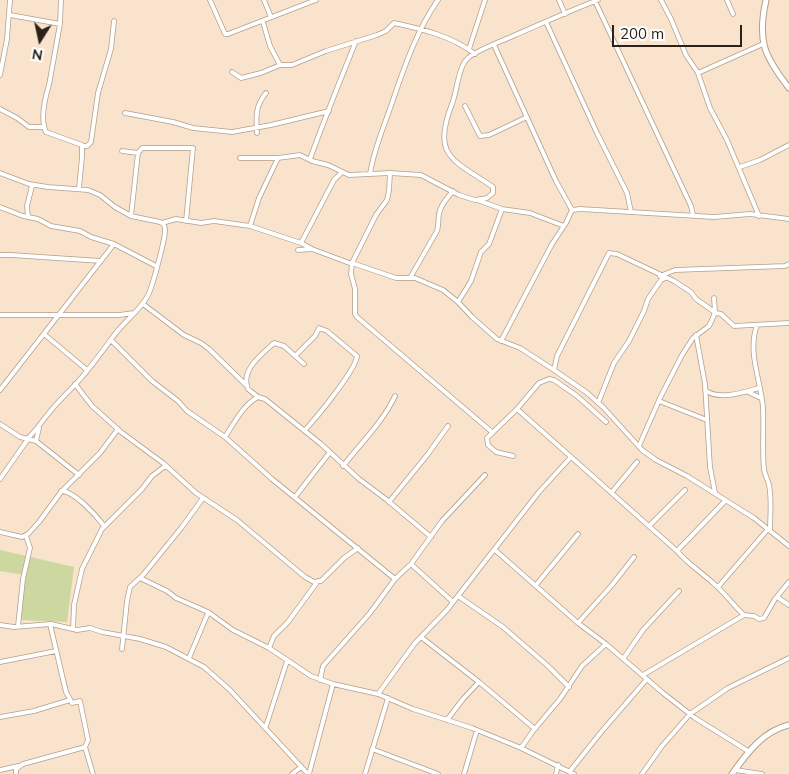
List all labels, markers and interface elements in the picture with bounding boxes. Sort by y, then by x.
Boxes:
north arrow [15,15,65,65]
scale bar [614,15,744,47]
text: 200 m [620,24,664,43]
text: N [31,45,44,65]

